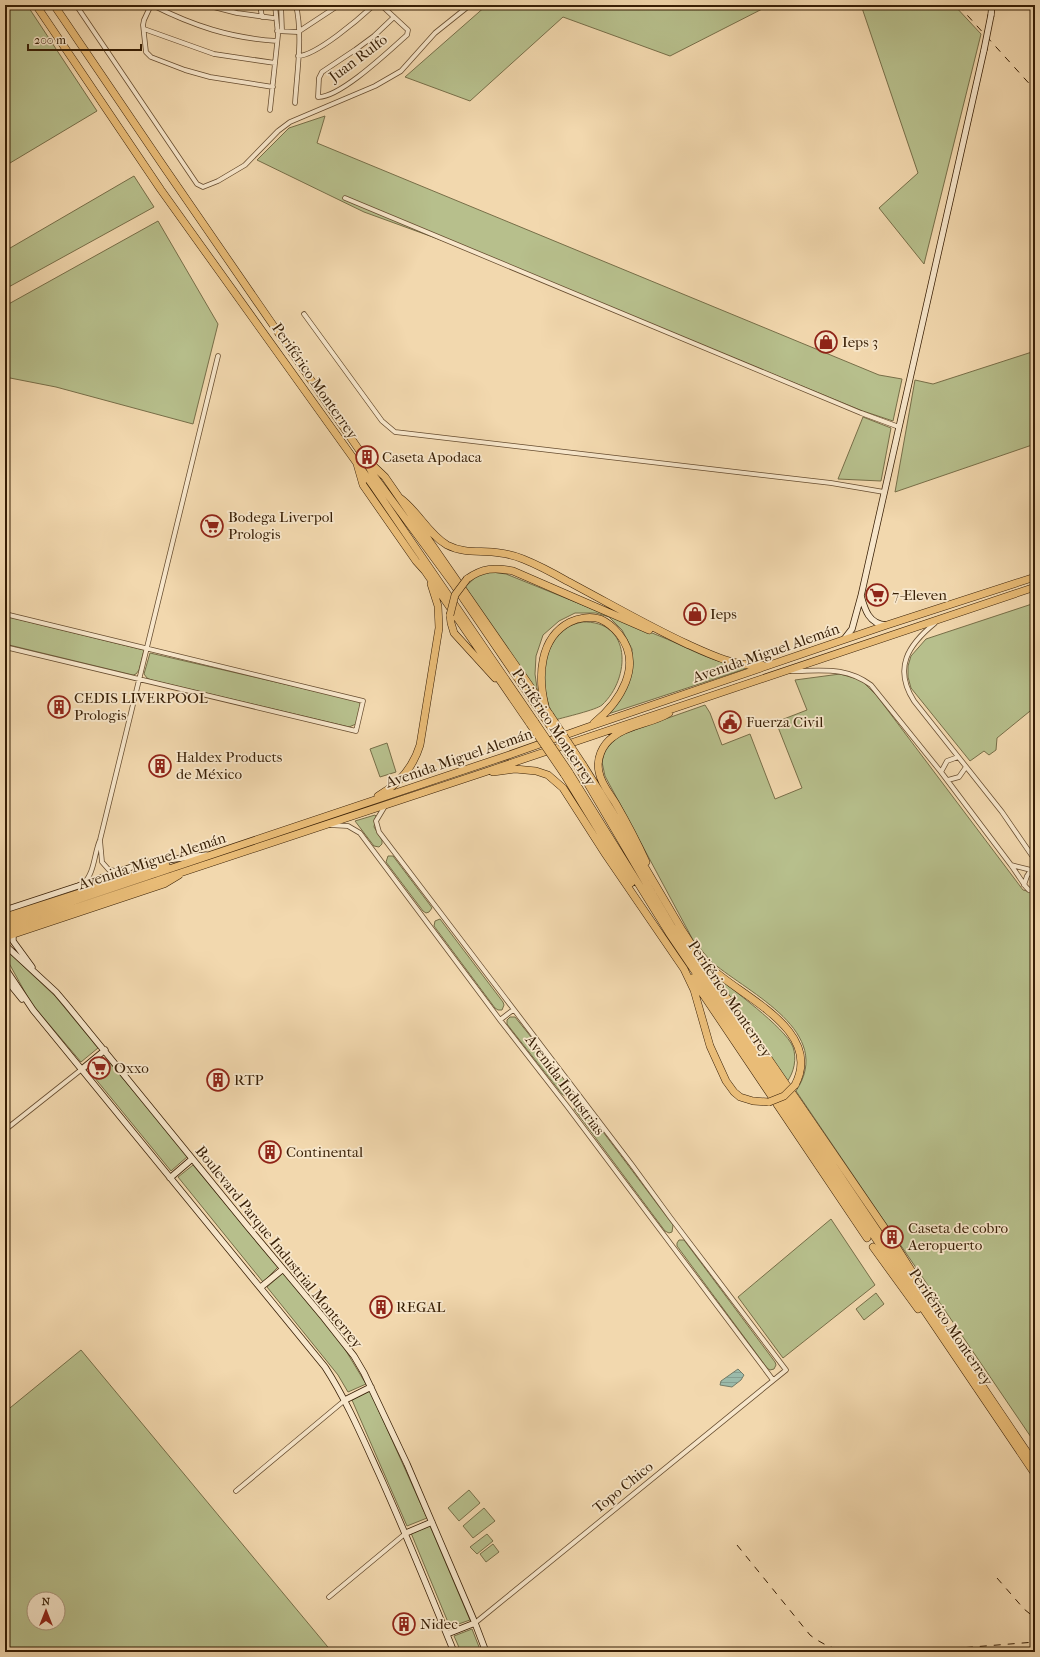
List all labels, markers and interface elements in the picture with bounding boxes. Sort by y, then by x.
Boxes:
scale bar [28,26,141,52]
street label: Juan Rulfo [325,30,391,86]
text: 200 m [34,33,66,47]
street label: Periférico Monterrey [268,320,362,443]
shop icon: Ieps 3 [813,329,839,355]
place label: Ieps 3 [842,333,878,351]
building icon: Caseta Apodaca [354,444,380,470]
place label: Caseta Apodaca [382,448,483,466]
place label: Bodega Liverpol Prologis [228,508,334,543]
supermarket icon: Bodega Liverpol Prologis [199,513,225,539]
supermarket icon: 7-Eleven [864,582,890,608]
place label: 7-Eleven [892,586,947,604]
shop icon: Ieps [682,601,708,627]
place label: Ieps [710,605,737,623]
street label: Avenida Miguel Alemán [689,619,842,687]
street label: Periférico Monterrey [508,665,600,790]
place label: CEDIS LIVERPOOL Prologis [74,689,208,724]
building icon: CEDIS LIVERPOOL Prologis [46,694,72,720]
public building icon: Fuerza Civil [717,709,743,735]
place label: Fuerza Civil [746,713,823,731]
street label: Avenida Miguel Alemán [382,724,535,792]
place label: Haldex Products de México [176,748,283,783]
building icon: Haldex Products de México [147,753,173,779]
street label: Avenida Miguel Alemán [75,829,228,894]
street label: Periférico Monterrey [684,937,776,1062]
street label: Avenida Industrias [521,1031,609,1139]
supermarket icon: Oxxo [86,1055,112,1081]
place label: Oxxo [114,1059,149,1077]
building icon: RTP [205,1067,231,1093]
place label: RTP [234,1071,264,1089]
building icon: Continental [257,1139,283,1165]
street label: Boulevard Parque Industrial Monterrey [192,1142,367,1353]
place label: Continental [286,1143,363,1161]
place label: Caseta de cobro Aeropuerto [907,1219,1009,1254]
building icon: Caseta de cobro Aeropuerto [879,1224,905,1250]
street label: Periférico Monterrey [905,1265,997,1390]
building icon: REGAL [368,1294,394,1320]
place label: REGAL [396,1298,445,1316]
street label: Topo Chico [589,1457,657,1517]
north arrow [26,1591,66,1631]
text: N [42,1595,51,1608]
building icon: Nidec [391,1611,417,1637]
place label: Nidec [420,1615,458,1633]

